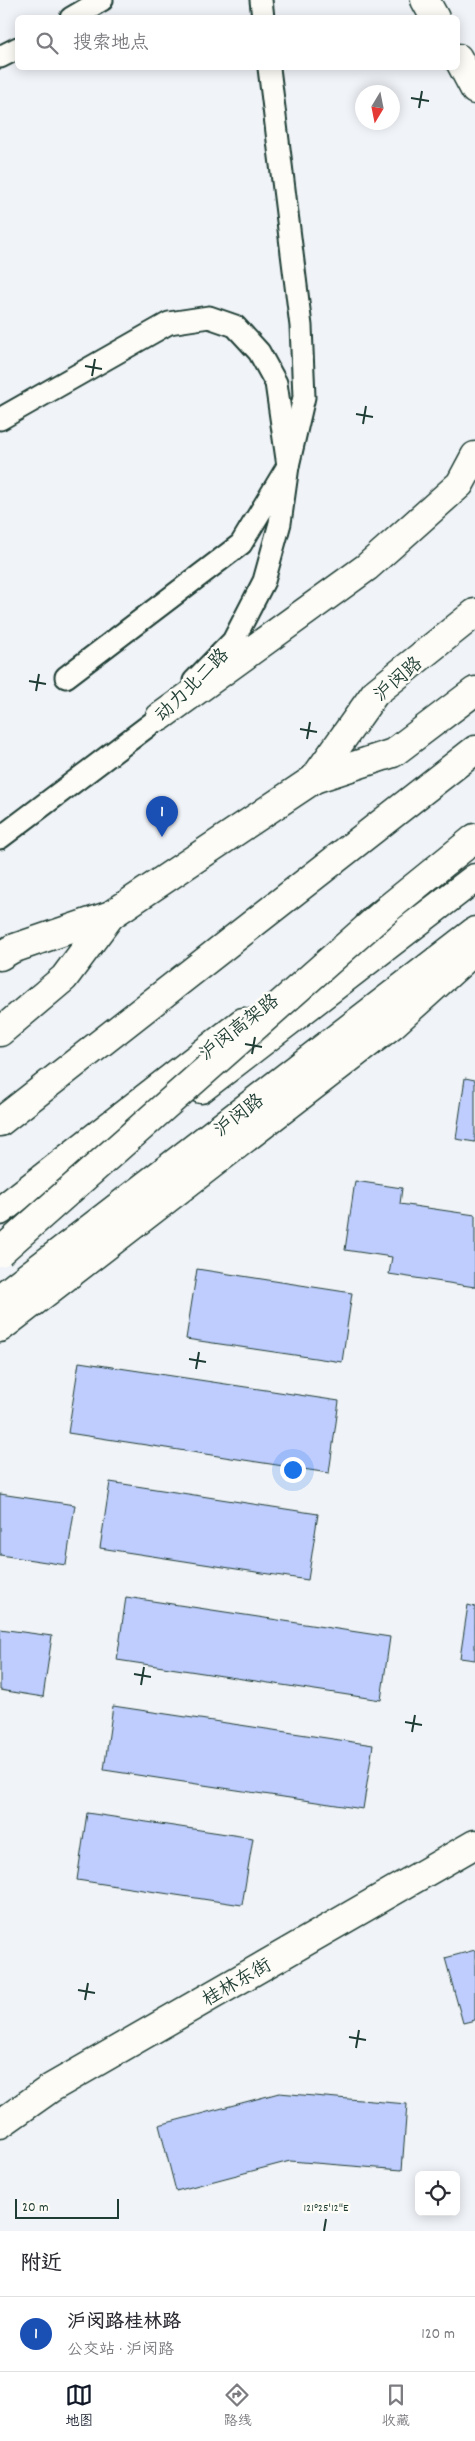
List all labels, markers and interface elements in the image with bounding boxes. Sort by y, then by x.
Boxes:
search box [15,15,460,70]
icon: search [33,29,61,57]
text: 搜索地点 [73,31,149,58]
north arrow [355,85,400,130]
street label: 动力北二路 [150,643,237,730]
street label: 沪闵路 [369,652,430,710]
pin: 1 [146,796,178,837]
street label: 沪闵高架路 [194,989,286,1069]
street label: 沪闵路 [209,1089,271,1145]
your location [280,1457,306,1483]
street label: 桂林东街 [198,1953,277,2015]
map controls [415,2171,460,2216]
button: locate [415,2171,460,2216]
scale bar [15,2196,119,2219]
text: 20 m [22,2198,49,2218]
text: 121°25'12"E [303,2200,349,2217]
text: 附近 [20,2250,62,2280]
text: 沪闵路桂林路 [67,2310,181,2337]
text: 1 [34,2323,38,2346]
text: 120 m [421,2323,455,2346]
text: 公交站 · 沪闵路 [67,2339,174,2362]
tab: 地图 [65,2381,93,2432]
tab: 路线 [223,2381,251,2432]
tab: 收藏 [382,2381,410,2432]

